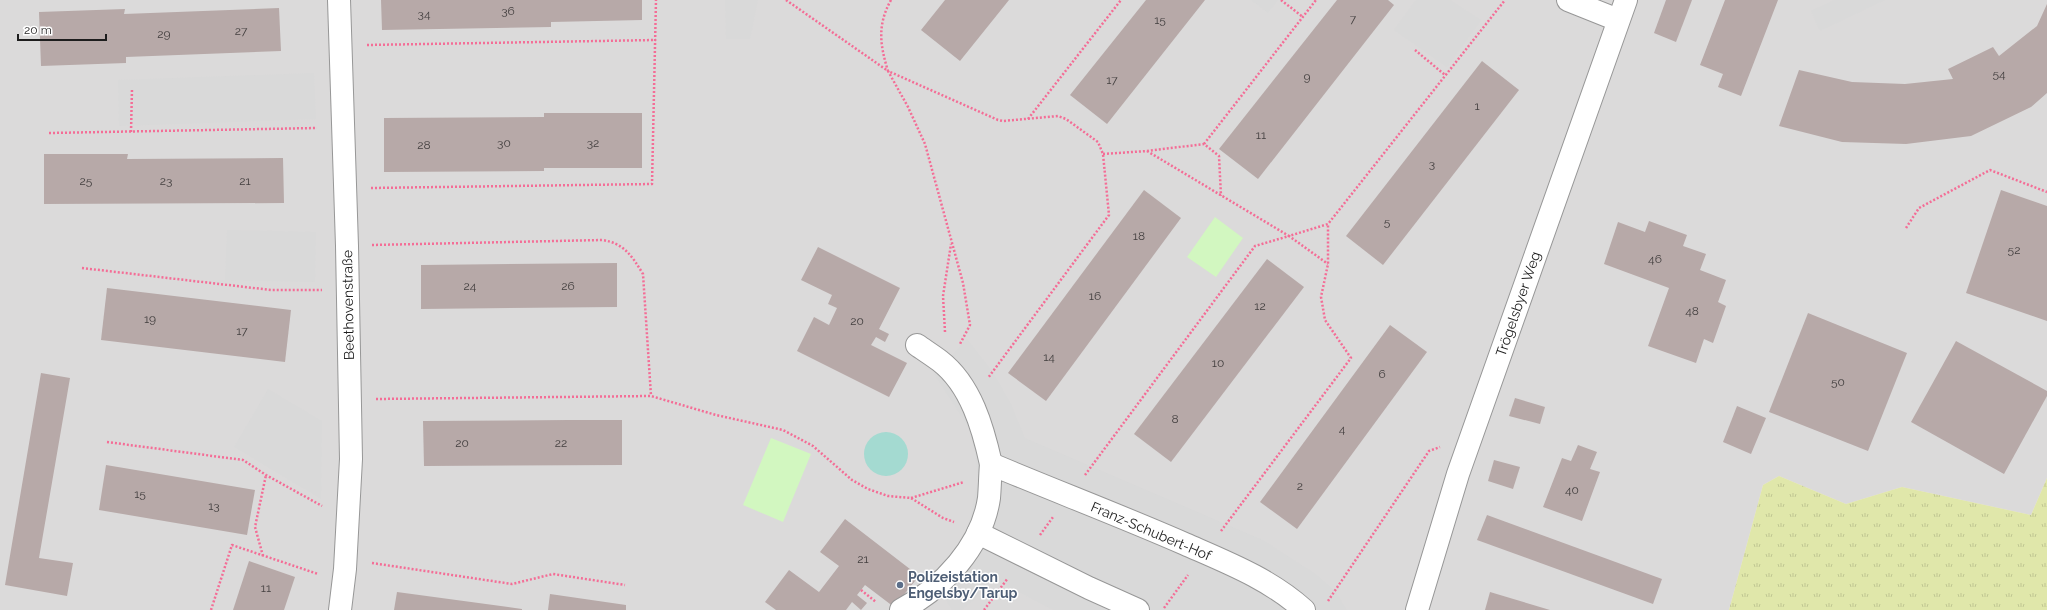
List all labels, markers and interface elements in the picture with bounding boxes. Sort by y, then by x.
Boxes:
house number: 36 [501,4,515,18]
house number: 34 [418,7,431,21]
house number: 7 [1350,12,1357,26]
house number: 15 [1154,13,1166,27]
scale bar [18,16,106,42]
text: 20 m [24,23,52,37]
house number: 27 [235,24,248,38]
house number: 29 [157,27,171,41]
house number: 54 [1992,67,2006,81]
house number: 9 [1303,70,1311,84]
house number: 17 [1106,73,1118,87]
house number: 1 [1474,99,1480,113]
house number: 11 [1256,128,1266,142]
house number: 30 [497,136,511,150]
house number: 32 [587,136,599,150]
house number: 28 [417,138,431,152]
house number: 3 [1429,157,1435,171]
house number: 25 [80,174,93,188]
house number: 23 [160,174,172,188]
house number: 21 [239,174,251,188]
house number: 5 [1384,215,1391,229]
house number: 18 [1133,229,1145,243]
house number: 52 [2008,243,2020,257]
street label: Trögelsbyer Weg [1493,249,1543,359]
street label: Beethovenstraße [339,250,357,360]
house number: 46 [1648,252,1662,266]
house number: 24 [464,279,477,293]
house number: 26 [561,279,575,293]
house number: 16 [1089,289,1101,303]
house number: 12 [1254,299,1266,313]
house number: 48 [1685,304,1699,318]
house number: 19 [144,312,156,326]
house number: 20 [850,314,864,328]
house number: 17 [236,324,248,338]
house number: 14 [1043,350,1055,364]
house number: 10 [1212,356,1224,370]
house number: 6 [1378,367,1386,381]
house number: 50 [1831,375,1845,389]
house number: 8 [1171,412,1179,426]
house number: 4 [1339,422,1346,436]
house number: 20 [455,436,469,450]
house number: 22 [555,436,567,450]
house number: 2 [1297,479,1303,493]
house number: 40 [1565,483,1579,497]
house number: 15 [134,487,146,501]
street label: Franz-Schubert-Hof [1089,498,1215,564]
house number: 13 [208,499,220,513]
house number: 21 [857,552,869,566]
place label: Polizeistation Engelsby/Tarup [908,569,1018,601]
marker: Polizeistation Engelsby/Tarup [895,580,905,590]
house number: 11 [261,581,271,595]

